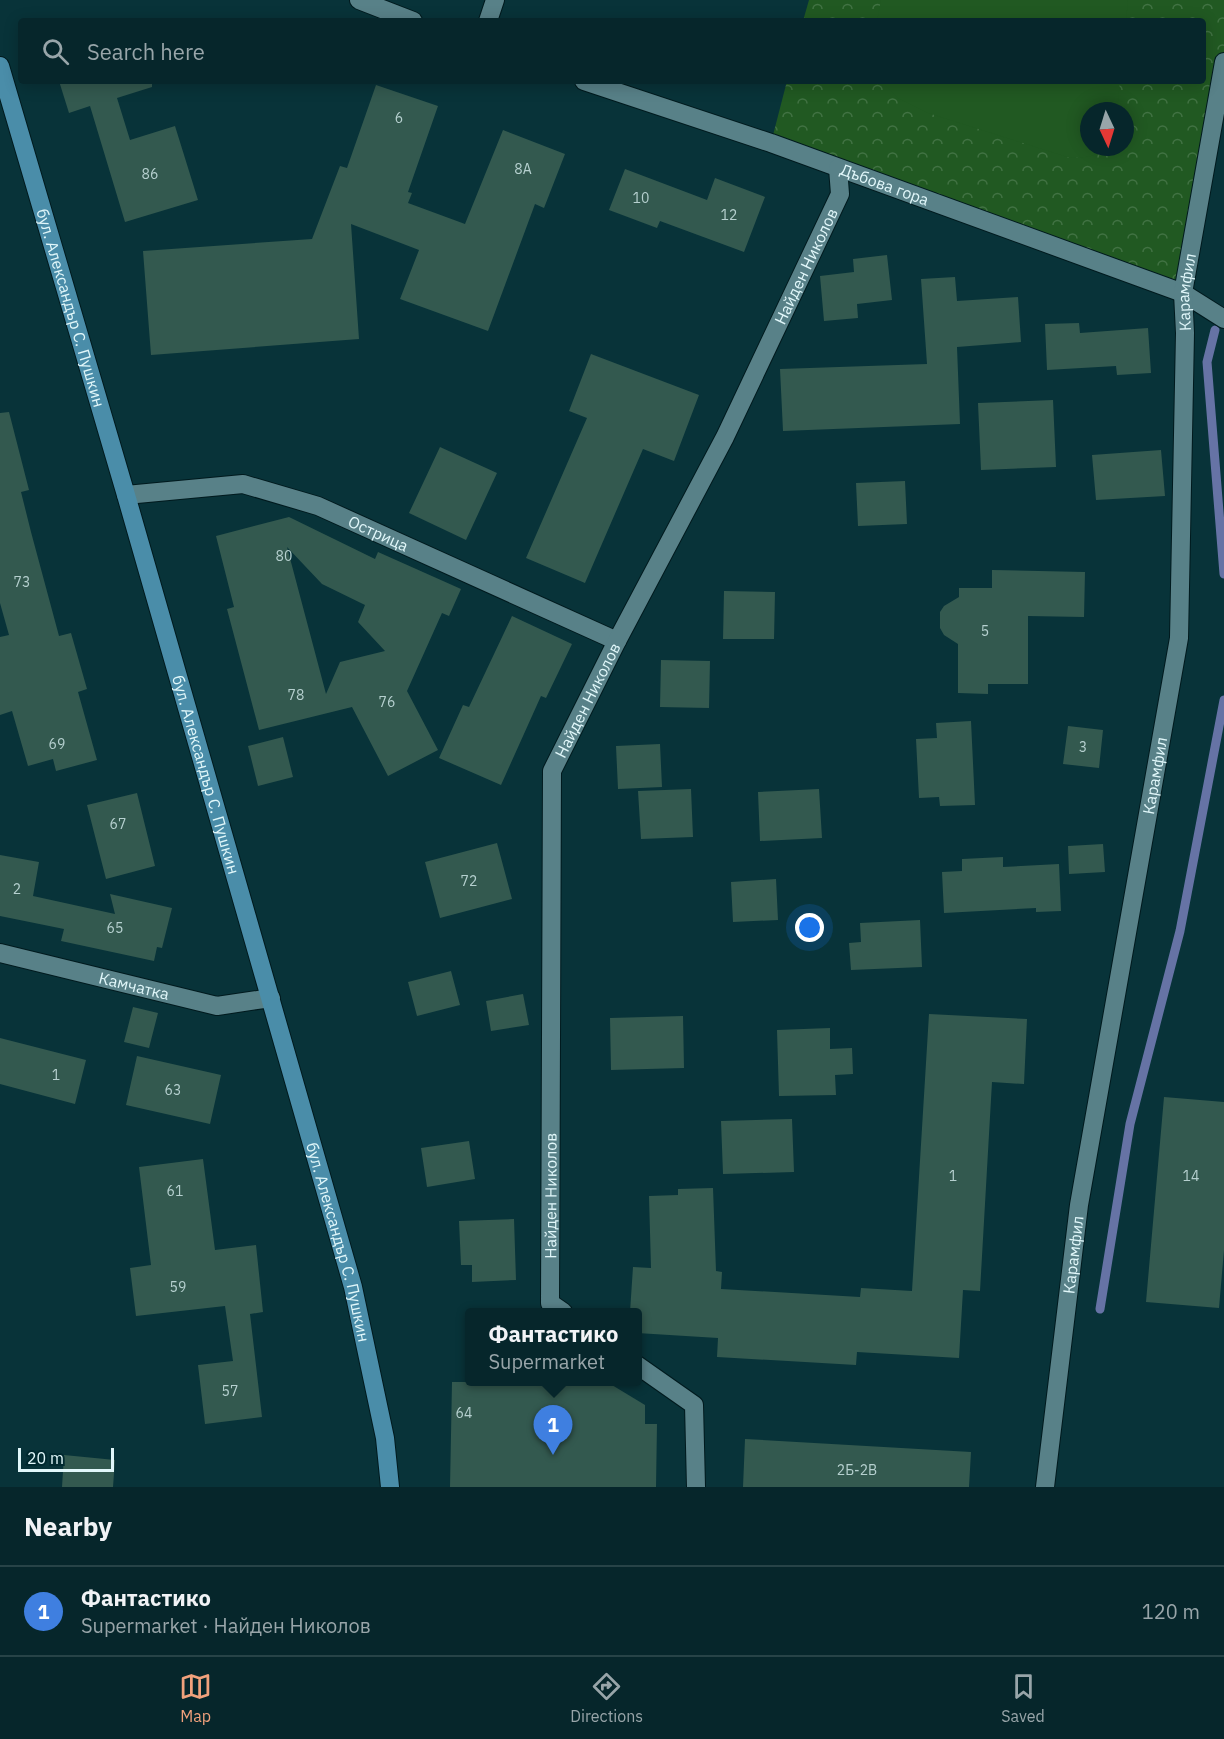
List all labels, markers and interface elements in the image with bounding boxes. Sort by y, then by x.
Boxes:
search box [18,18,1206,84]
icon: search [39,35,72,68]
text: Search here [87,37,205,66]
north arrow [1080,102,1134,156]
house number: 6 [395,109,403,127]
street label: Дъбова гора [838,159,932,210]
house number: 8А [514,160,532,178]
house number: 86 [142,165,158,183]
house number: 10 [633,189,649,207]
street label: Найден Николов [770,205,842,327]
street label: бул. Александър С. Пушкин [32,206,110,409]
house number: 12 [721,206,737,224]
street label: Карамфил [1173,252,1200,332]
street label: Острица [345,511,412,556]
house number: 80 [276,547,292,565]
house number: 73 [14,573,30,591]
house number: 5 [981,622,989,640]
street label: Найден Николов [550,639,625,761]
street label: бул. Александър С. Пушкин [168,673,244,876]
house number: 78 [288,686,304,704]
house number: 76 [379,693,395,711]
house number: 69 [49,735,65,753]
street label: Карамфил [1138,735,1171,816]
house number: 3 [1079,738,1087,756]
house number: 67 [110,815,126,833]
house number: 72 [461,872,477,890]
house number: 2 [13,880,21,898]
your location [795,913,824,942]
house number: 65 [107,919,123,937]
street label: Камчатка [97,968,172,1004]
house number: 1 [52,1066,60,1084]
house number: 63 [165,1081,181,1099]
street label: Найден Николов [540,1133,561,1259]
street label: бул. Александър С. Пушкин [302,1140,374,1344]
house number: 1 [949,1167,957,1185]
house number: 14 [1183,1167,1199,1185]
house number: 61 [167,1182,183,1200]
street label: Карамфил [1058,1215,1088,1295]
house number: 59 [170,1278,186,1296]
popup [465,1308,642,1386]
text: Фантастико [489,1319,618,1348]
text: Supermarket [489,1348,605,1375]
house number: 57 [222,1382,238,1400]
house number: 64 [456,1404,472,1422]
pin: 1 [534,1406,572,1455]
scale bar [18,1445,114,1472]
text: 20 m [27,1448,64,1468]
house number: 2Б-2В [837,1461,877,1479]
text: Nearby [24,1509,112,1543]
text: Фантастико [81,1583,211,1612]
text: 1 [38,1598,50,1625]
text: 120 m [1142,1598,1200,1625]
text: Supermarket · Найден Николов [81,1612,371,1639]
tab: Map [179,1670,212,1726]
tab: Directions [570,1670,643,1726]
tab: Saved [1001,1670,1045,1726]

